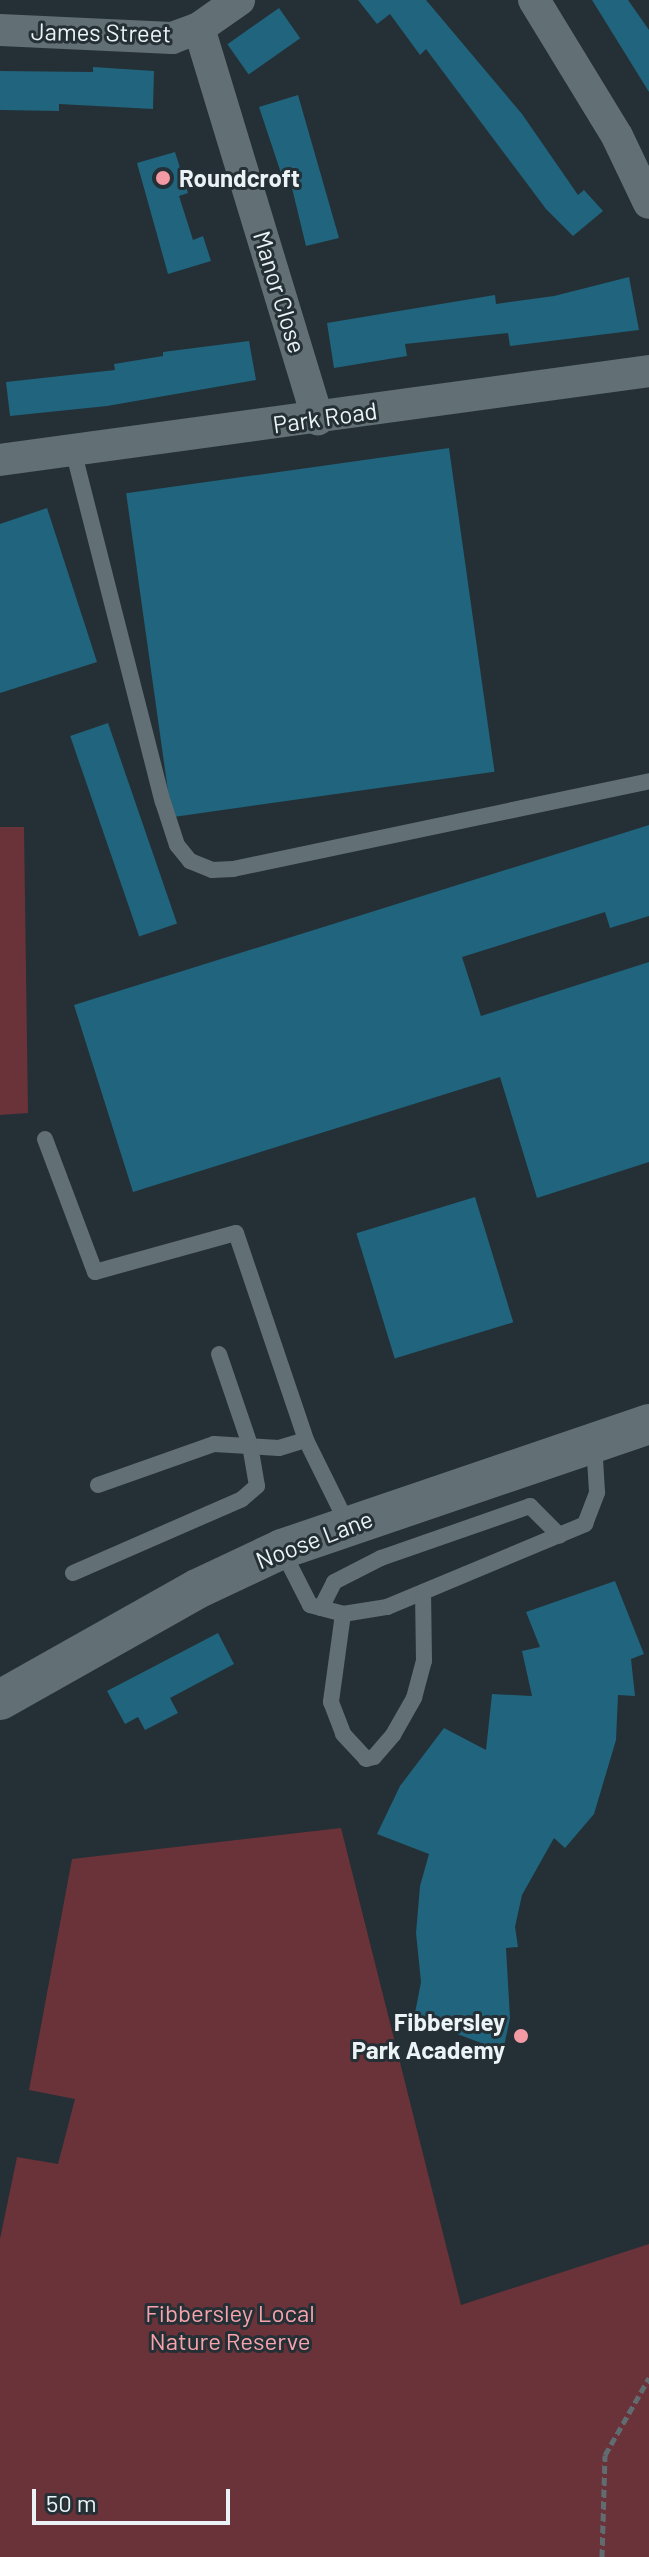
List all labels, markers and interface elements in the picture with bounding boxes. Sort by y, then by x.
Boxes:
street label: James Street [31,16,171,48]
place label: Roundcroft [179,164,300,192]
marker: Roundcroft [154,169,172,187]
street label: Manor Close [248,227,312,357]
street label: Park Road [271,395,379,439]
street label: Noose Lane [251,1504,377,1574]
place label: Fibbersley Park Academy [352,2008,505,2064]
marker: Fibbersley Park Academy [512,2027,530,2045]
park label: Fibbersley Local Nature Reserve [145,2299,315,2355]
scale bar [36,2473,234,2523]
text: 50 m [46,2488,97,2517]

